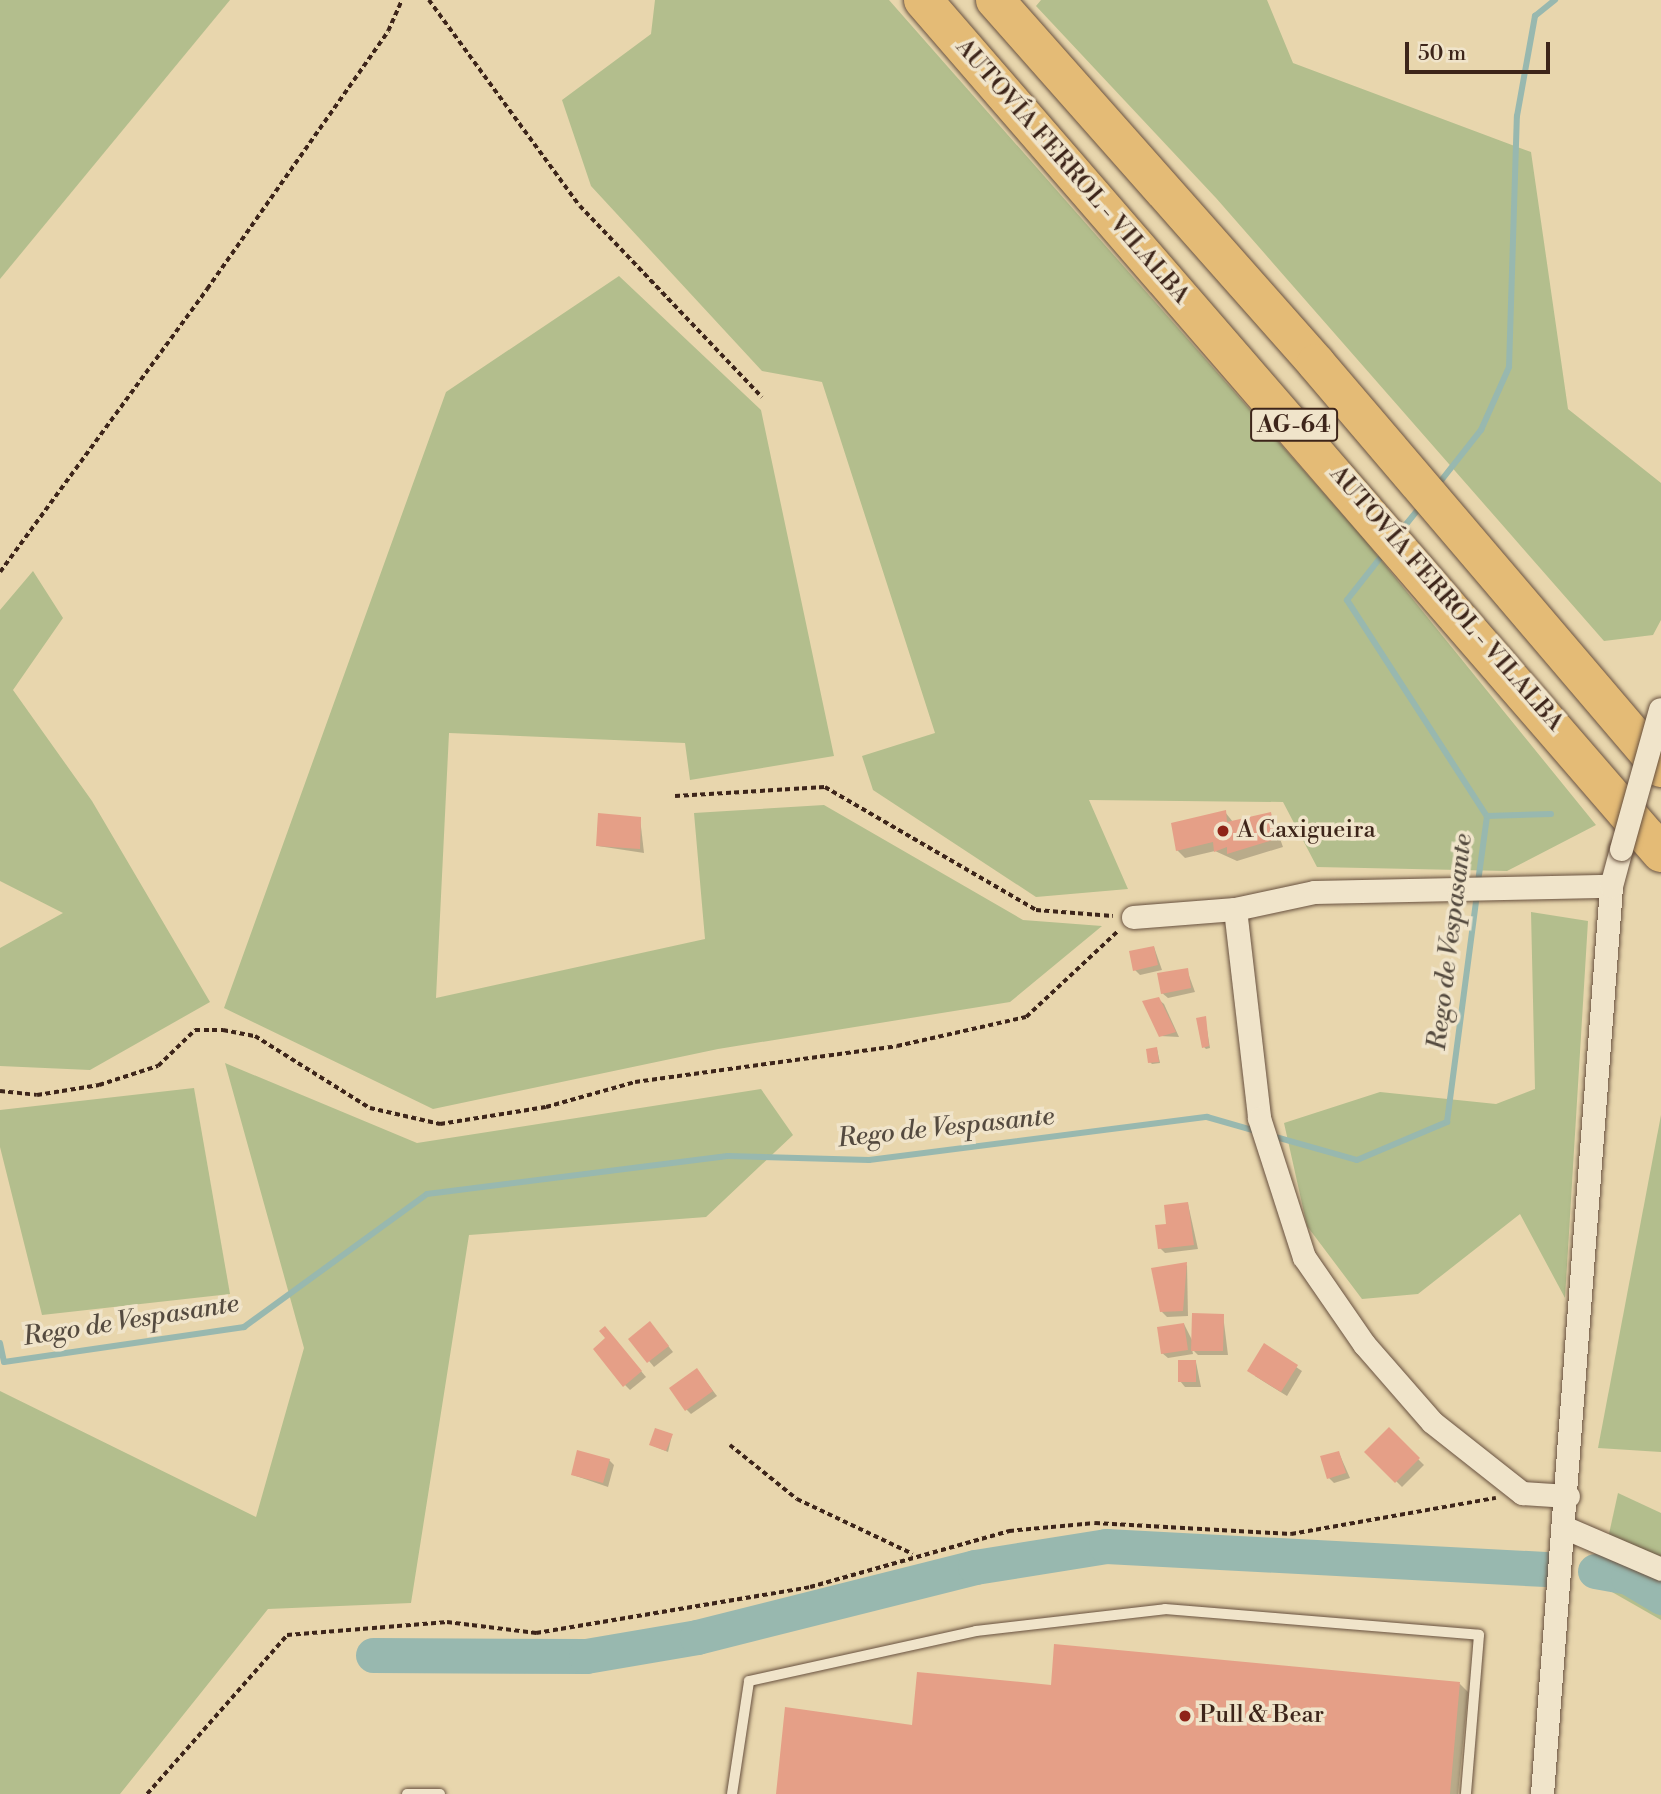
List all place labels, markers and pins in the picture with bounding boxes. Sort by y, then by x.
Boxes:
place label: A Caxigueira [1237,817,1376,845]
marker: A Caxigueira [1215,823,1231,839]
place label: Pull & Bear [1199,1702,1324,1730]
marker: Pull & Bear [1177,1708,1193,1724]

